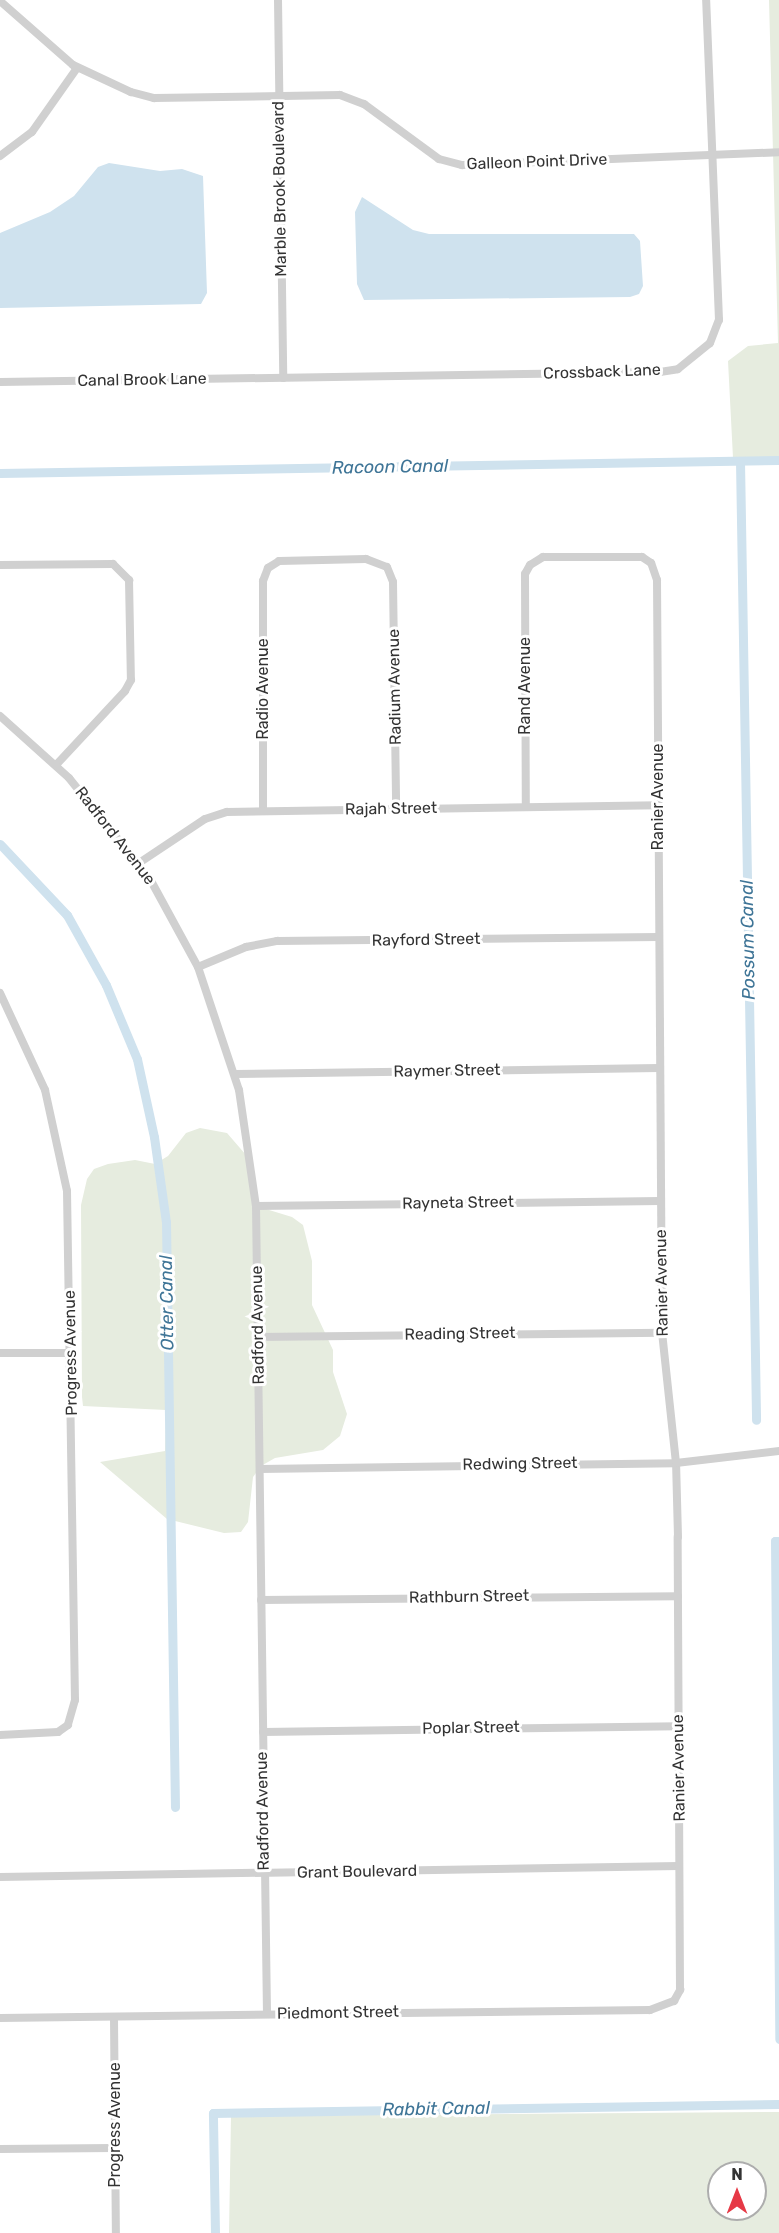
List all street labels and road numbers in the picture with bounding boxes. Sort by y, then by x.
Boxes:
street label: Marble Brook Boulevard [269,101,291,277]
street label: Galleon Point Drive [466,150,608,174]
street label: Crossback Lane [543,360,661,384]
street label: Canal Brook Lane [77,369,207,391]
street label: Radium Avenue [384,629,406,745]
street label: Rand Avenue [515,637,535,735]
street label: Radio Avenue [253,638,273,740]
street label: Ranier Avenue [648,743,668,851]
street label: Radford Avenue [71,783,159,889]
street label: Rajah Street [345,799,437,819]
street label: Rayford Street [371,929,481,951]
street label: Raymer Street [393,1060,501,1082]
street label: Rayneta Street [402,1192,514,1214]
street label: Ranier Avenue [651,1229,673,1337]
street label: Radford Avenue [247,1265,269,1385]
street label: Progress Avenue [60,1290,82,1416]
street label: Reading Street [404,1323,516,1345]
street label: Redwing Street [462,1453,578,1475]
street label: Rathburn Street [409,1586,529,1608]
street label: Ranier Avenue [668,1714,690,1822]
street label: Poplar Street [422,1718,520,1738]
street label: Radford Avenue [252,1751,274,1871]
street label: Grant Boulevard [297,1861,417,1883]
street label: Piedmont Street [277,2002,399,2024]
street label: Progress Avenue [105,2062,125,2188]

